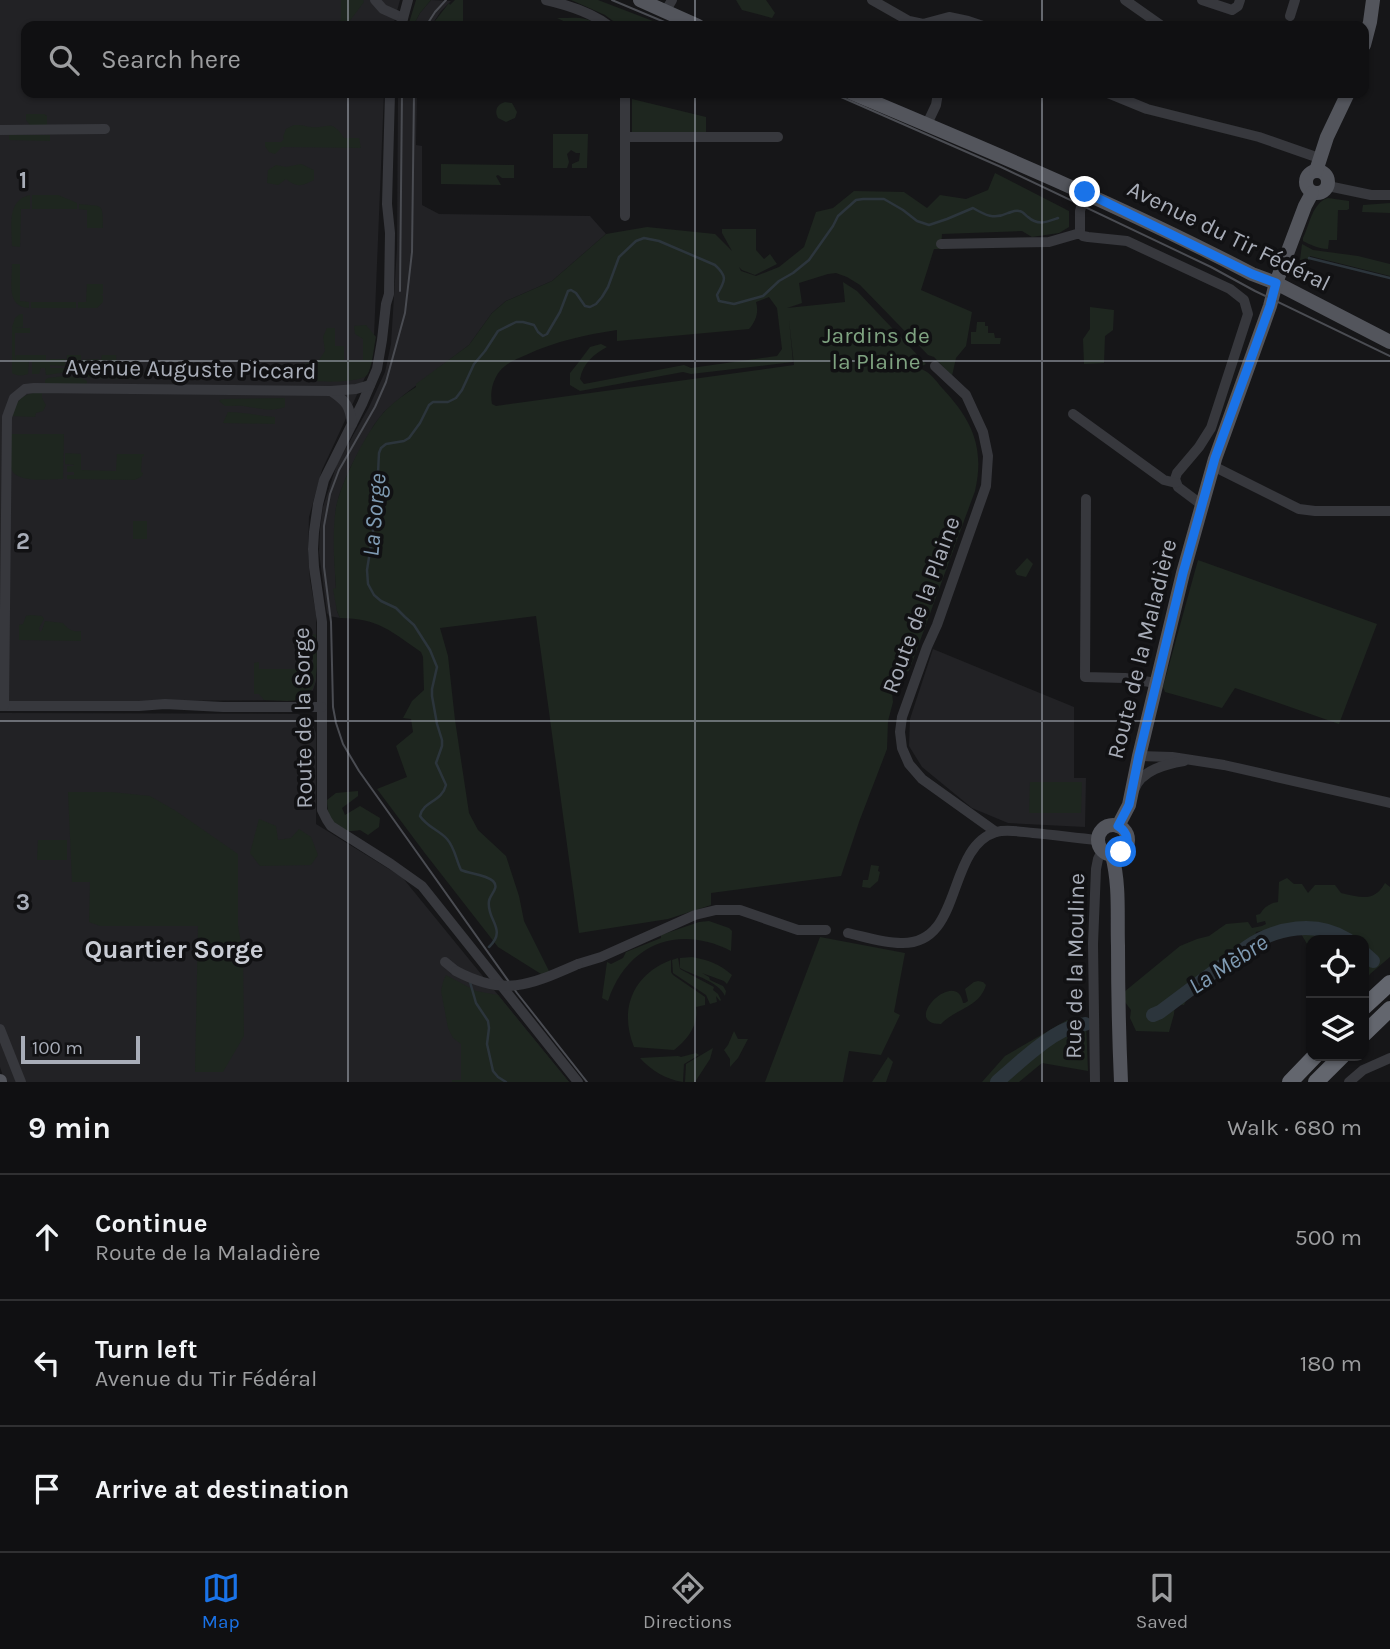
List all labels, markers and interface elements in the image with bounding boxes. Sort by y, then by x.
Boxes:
search box [21,21,1369,98]
icon: search [45,41,83,79]
text: Search here [101,44,241,75]
text: 1 [19,167,27,194]
street label: Avenue du Tir Fédéral [1123,175,1335,297]
route end [1069,176,1100,207]
park label: Jardins de la Plaine [822,322,930,375]
street label: Avenue Auguste Piccard [65,353,317,385]
water label: La Sorge [356,472,392,558]
street label: Route de la Plaine [876,513,966,697]
text: 2 [16,528,30,555]
street label: Route de la Maladière [1102,536,1182,762]
street label: Route de la Sorge [288,627,318,809]
route start [1105,836,1136,867]
street label: Rue de la Mouline [1060,873,1090,1059]
text: 3 [16,889,30,916]
water label: La Mèbre [1183,928,1273,1000]
district label: Quartier Sorge [84,934,264,965]
map controls [1306,935,1369,1061]
button: locate [1306,935,1369,998]
button: layers [1306,998,1369,1061]
scale bar [21,1033,140,1065]
text: 100 m [32,1037,83,1059]
text: 9 min [28,1110,111,1146]
text: Walk · 680 m [1227,1114,1362,1141]
text: Continue [95,1208,207,1239]
icon: ahead [28,1218,66,1256]
text: 500 m [1295,1224,1362,1251]
text: Route de la Maladière [95,1239,321,1266]
text: Turn left [95,1334,197,1365]
icon: left [28,1344,66,1382]
text: 180 m [1300,1350,1362,1377]
text: Avenue du Tir Fédéral [95,1365,317,1392]
icon: arrive [28,1470,66,1508]
text: Arrive at destination [95,1474,349,1505]
tab: Map [202,1569,240,1633]
tab: Directions [643,1569,732,1633]
tab: Saved [1136,1569,1188,1633]

